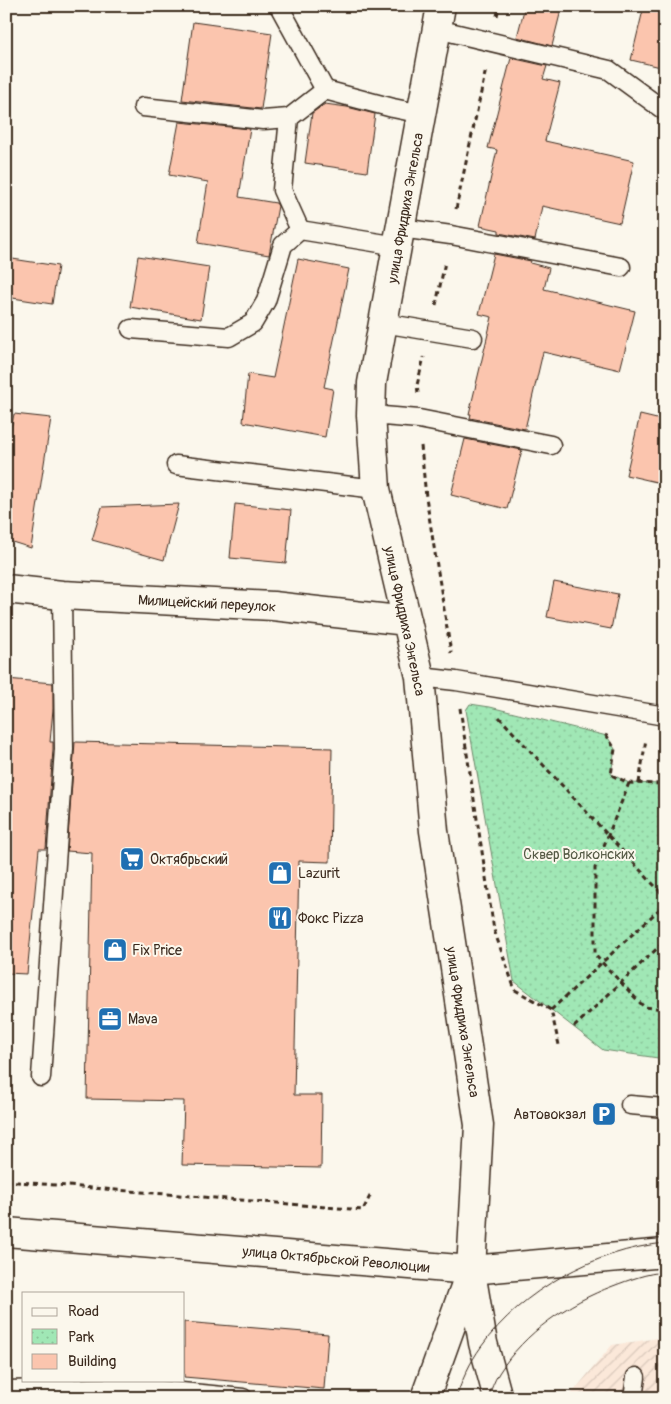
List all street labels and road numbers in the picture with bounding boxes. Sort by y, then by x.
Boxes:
street label: улица Фридриха Энгельса [384,132,427,286]
street label: улица Фридриха Энгельса [380,544,429,697]
street label: Милицейский переулок [137,591,276,616]
street label: улица Фридриха Энгельса [442,945,483,1099]
street label: улица Октябрьской Революции [241,1243,430,1276]

